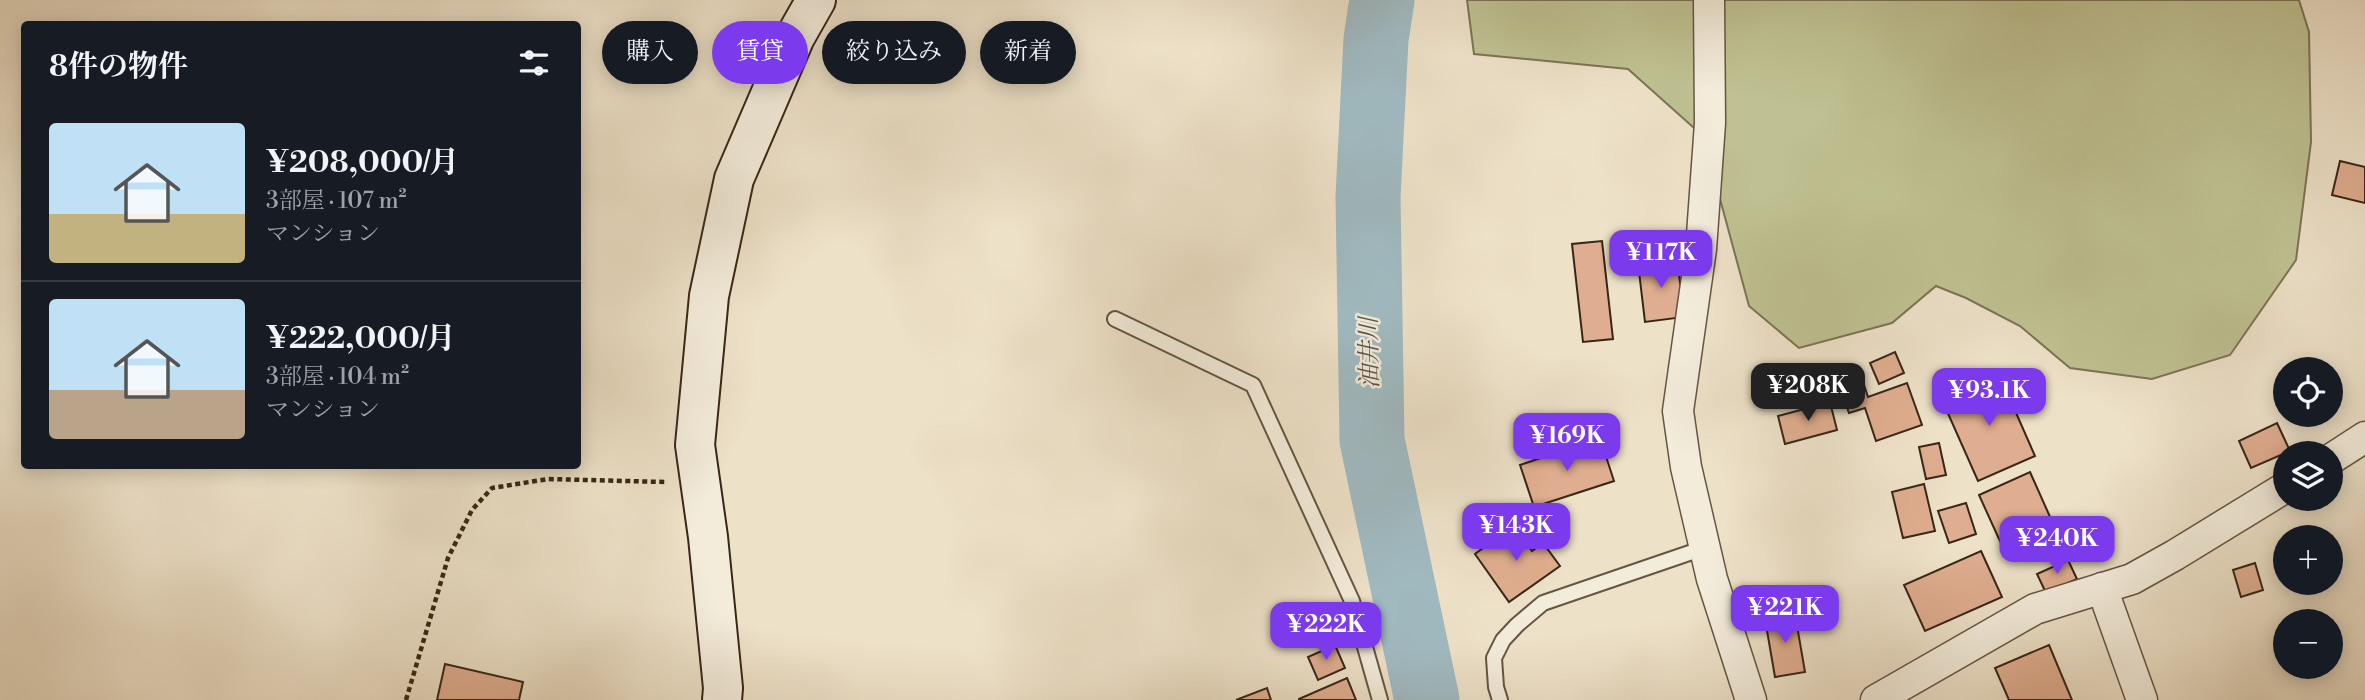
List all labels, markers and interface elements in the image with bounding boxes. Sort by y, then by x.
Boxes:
chip: 購入 [602,21,698,84]
chip: 賃貸 [712,21,808,84]
chip: 絞り込み [822,21,966,84]
chip: 新着 [980,21,1076,84]
icon: filters [515,44,553,82]
text: 8件の物件 [49,48,188,86]
text: ¥208,000/月 [266,144,459,182]
icon: home [105,151,189,235]
text: 3部屋 · 107 m² [266,187,407,215]
text: マンション [266,220,380,248]
pin: ¥117K [1612,230,1710,290]
text: ¥117K [1625,239,1697,267]
water label: 油井川 [1354,314,1386,389]
text: ¥222,000/月 [266,320,456,358]
icon: home [105,327,189,411]
map controls [2273,357,2343,679]
button: locate [2273,357,2343,427]
text: 3部屋 · 104 m² [266,363,409,391]
pin: ¥208K [1759,364,1857,423]
pin: ¥93.1K [1932,368,2046,428]
text: ¥208K [1767,372,1849,400]
text: ¥93.1K [1948,377,2030,405]
text: マンション [266,396,380,424]
pin: ¥169K [1518,414,1616,473]
text: ¥169K [1529,422,1605,450]
button: layers [2273,441,2343,511]
pin: ¥143K [1467,504,1565,563]
text: ¥143K [1478,512,1554,540]
pin: ¥240K [2008,516,2106,576]
text: ¥240K [2016,525,2098,553]
button: + [2273,525,2343,595]
pin: ¥221K [1736,586,1834,645]
text: ¥221K [1747,594,1823,622]
pin: ¥222K [1277,602,1375,662]
button: − [2273,609,2343,679]
text: ¥222K [1286,611,1366,639]

